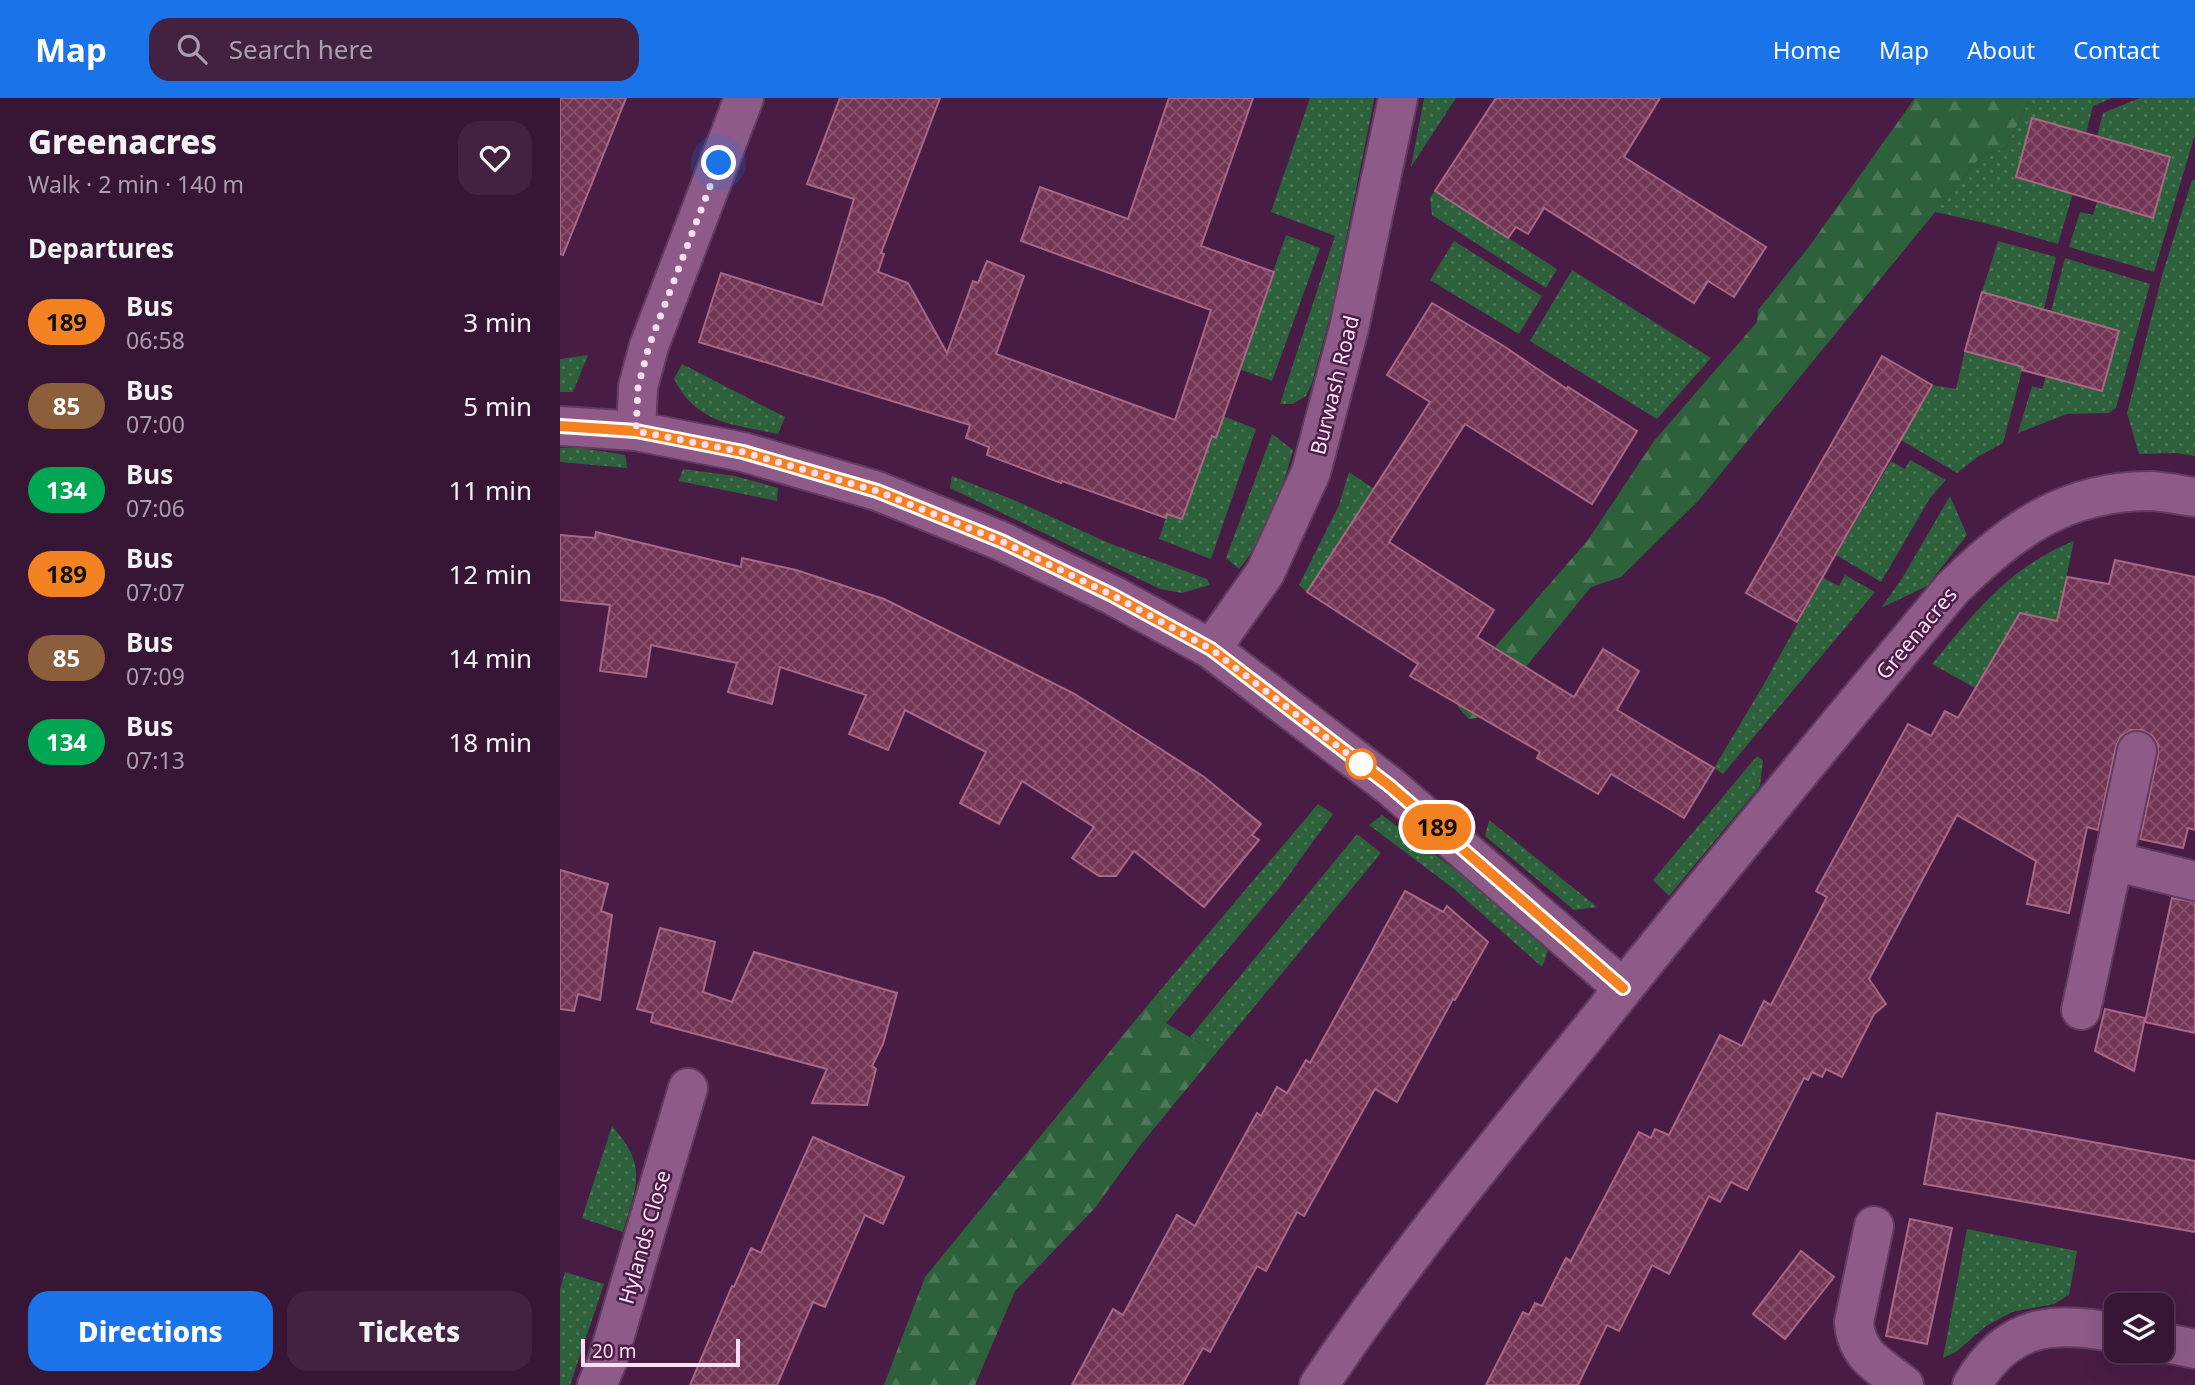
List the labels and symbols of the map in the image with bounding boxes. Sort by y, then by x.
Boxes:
your location [701,145,736,180]
street label: Burwash Road [1303,312,1365,458]
street label: Greenacres [1869,581,1963,685]
unlabelled marker [1346,749,1376,779]
line badge: 189 [1397,804,1477,850]
street label: Hylands Close [611,1167,677,1307]
scale bar [581,1336,740,1368]

